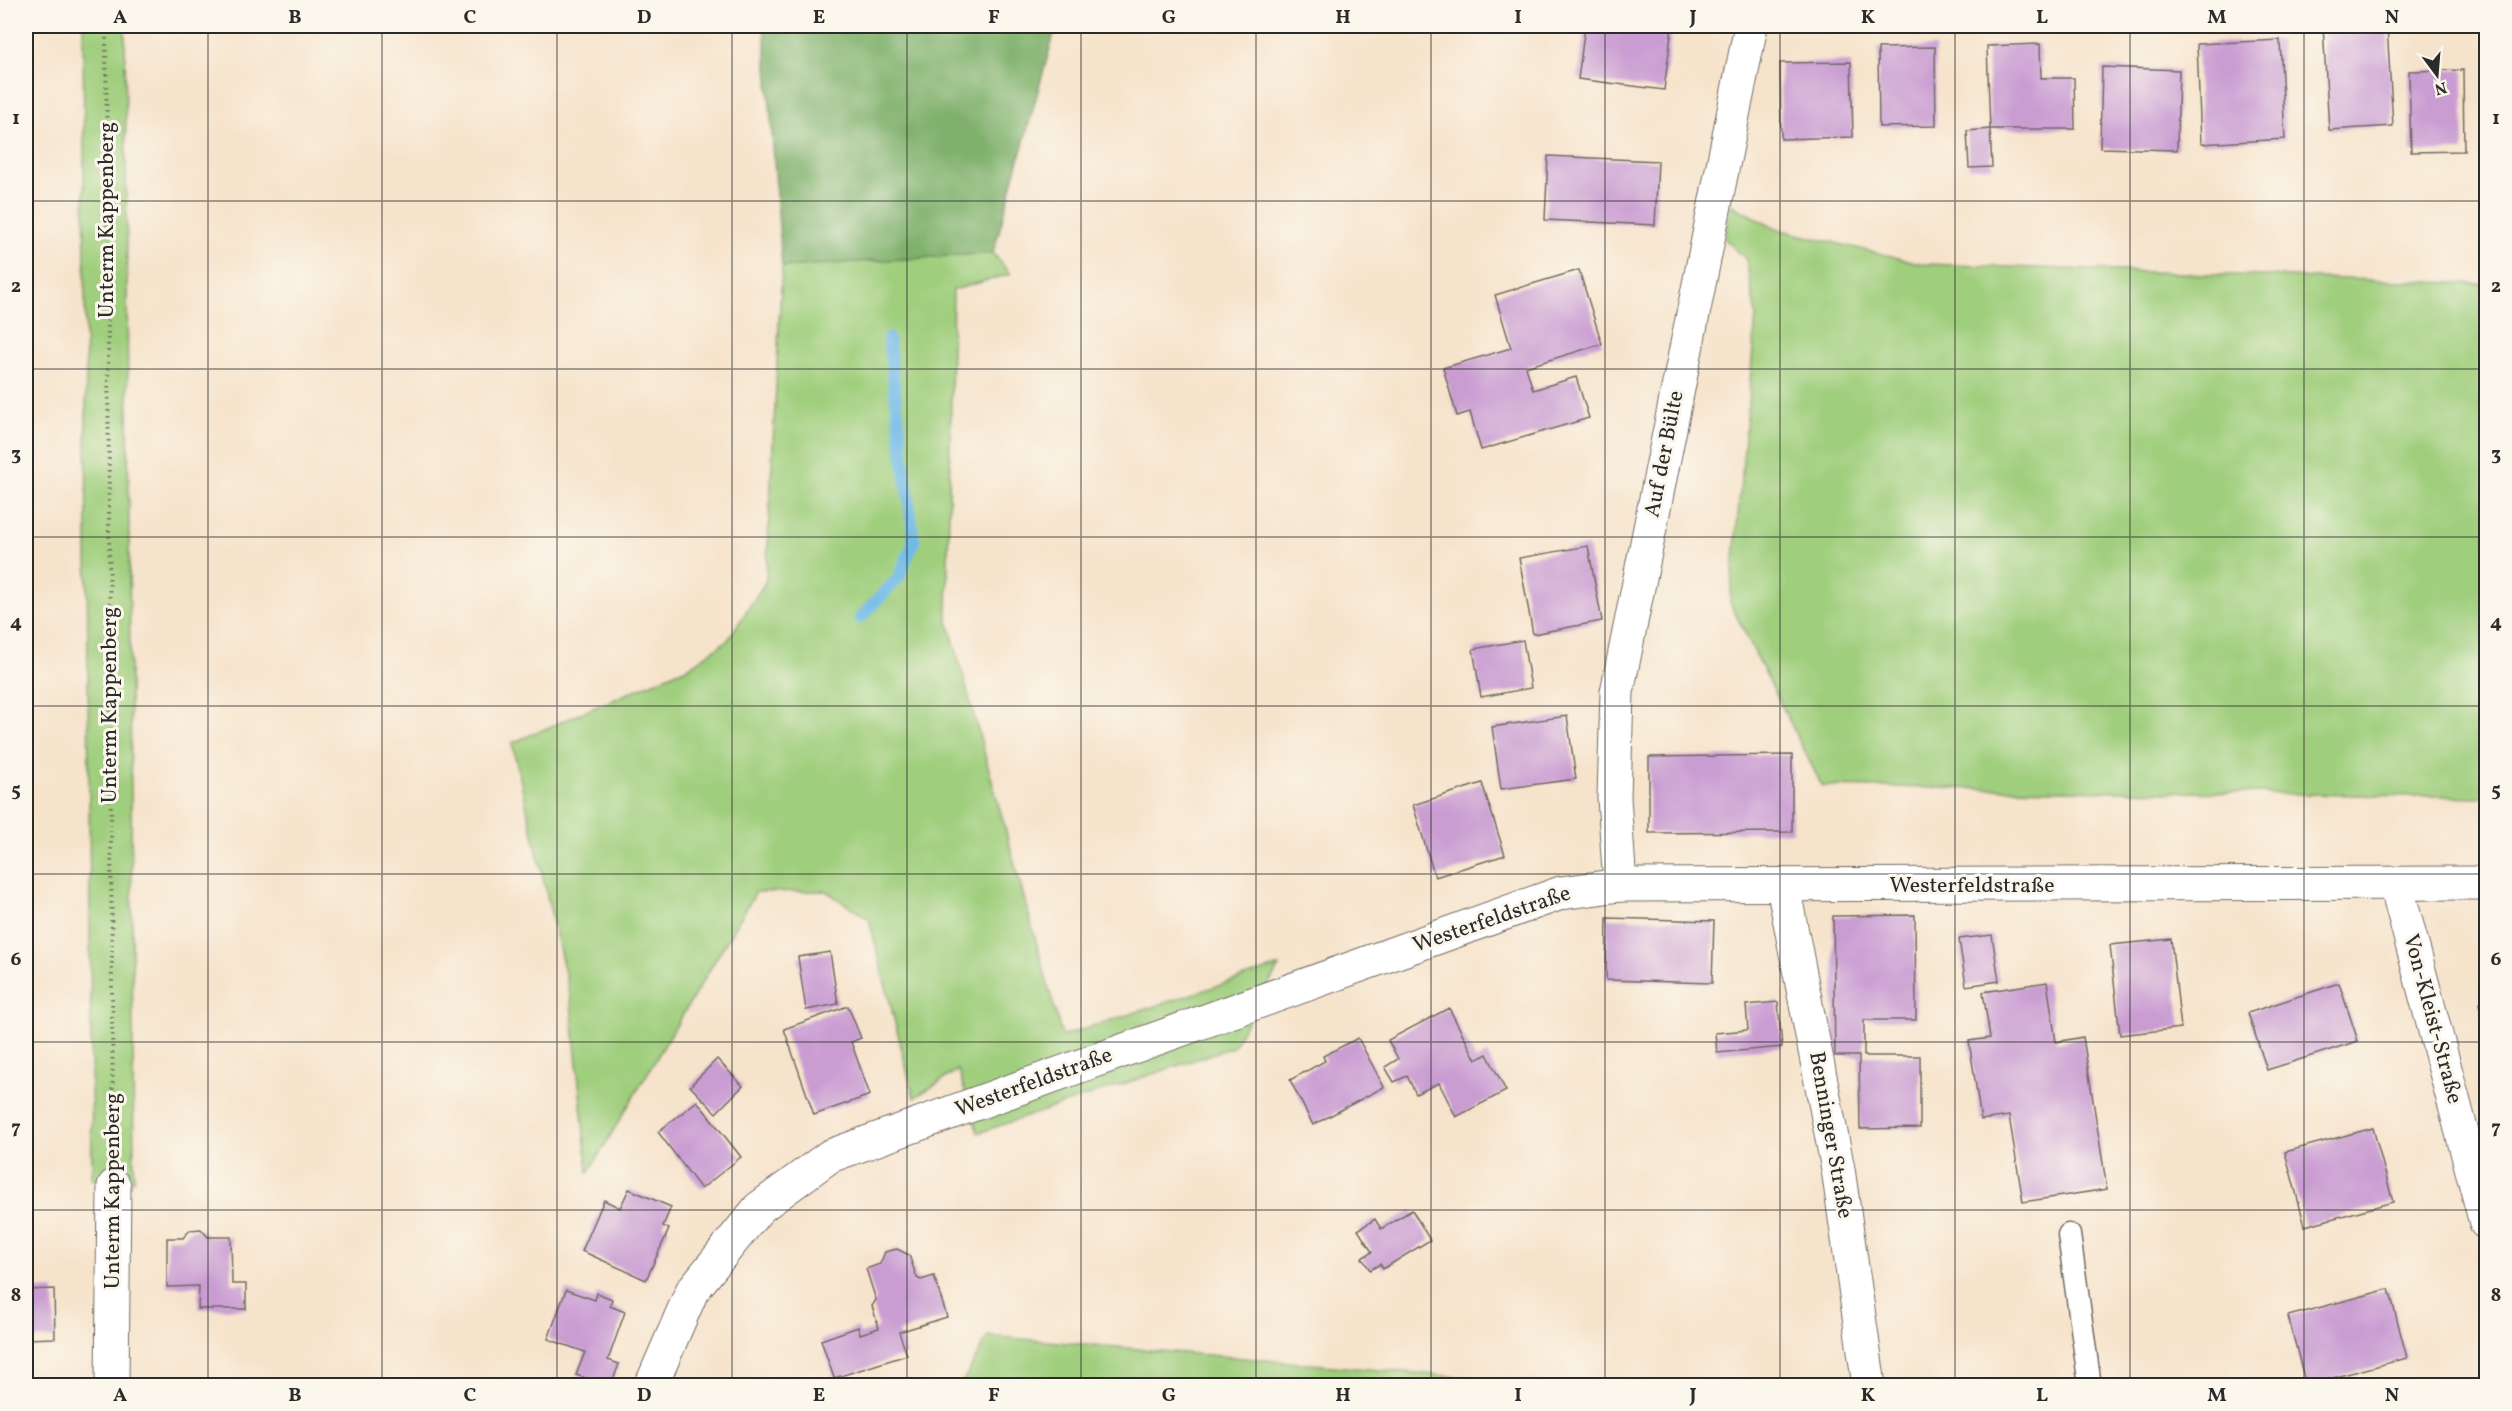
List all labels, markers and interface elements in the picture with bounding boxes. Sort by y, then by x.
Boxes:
text: A [113,4,127,32]
text: B [288,4,302,32]
text: C [464,4,477,32]
text: D [637,4,651,32]
text: E [813,4,825,32]
text: F [988,4,1000,32]
text: G [1162,4,1176,32]
text: H [1335,4,1351,32]
text: I [1514,4,1522,32]
text: J [1688,4,1697,32]
text: K [1861,4,1876,32]
text: L [2036,4,2048,32]
text: M [2207,4,2227,32]
text: N [2385,4,2399,32]
north arrow [2407,45,2467,105]
text: N [2432,75,2449,100]
text: 1 [12,105,20,133]
text: 1 [2492,105,2500,133]
street label: Unterm Kappenberg [92,122,123,318]
text: 2 [11,273,21,301]
text: 2 [2491,273,2501,301]
street label: Auf der Bülte [1638,388,1692,520]
text: 3 [11,441,21,469]
text: 3 [2491,441,2501,469]
street label: Unterm Kappenberg [95,607,126,803]
text: 4 [10,609,22,637]
text: 4 [2490,609,2502,637]
text: 5 [11,777,21,805]
text: 5 [2491,777,2501,805]
street label: Westerfeldstraße [1889,871,2055,902]
street label: Westerfeldstraße [1409,878,1575,962]
street label: Von-Kleist-Straße [2394,931,2470,1107]
text: 6 [11,946,22,974]
text: 6 [2491,946,2502,974]
street label: Westerfeldstraße [951,1040,1117,1126]
street label: Benninger Straße [1800,1049,1860,1221]
street label: Unterm Kappenberg [98,1093,129,1289]
text: 7 [11,1114,21,1142]
text: 7 [2491,1114,2501,1142]
text: 8 [11,1282,21,1310]
text: 8 [2491,1282,2501,1310]
text: A [113,1382,127,1410]
text: B [288,1382,302,1410]
text: C [464,1382,477,1410]
text: D [637,1382,651,1410]
text: E [813,1382,825,1410]
text: F [988,1382,1000,1410]
text: G [1162,1382,1176,1410]
text: H [1335,1382,1351,1410]
text: I [1514,1382,1522,1410]
text: J [1688,1382,1697,1410]
text: K [1861,1382,1876,1410]
text: L [2036,1382,2048,1410]
text: M [2207,1382,2227,1410]
text: N [2385,1382,2399,1410]

